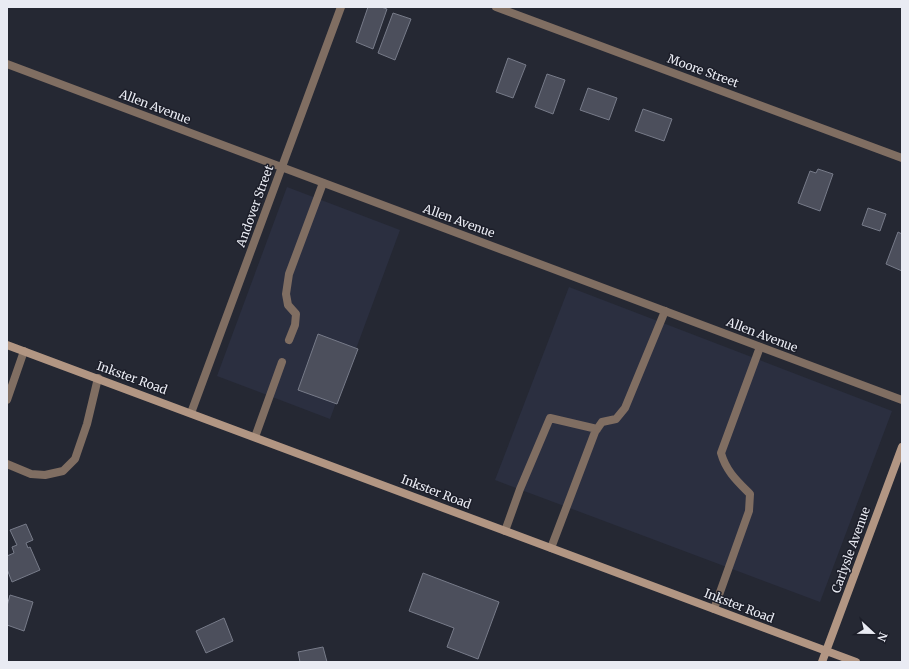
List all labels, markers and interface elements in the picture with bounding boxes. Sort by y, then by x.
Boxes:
street label: Moore Street [666,51,741,90]
street label: Allen Avenue [116,86,193,127]
street label: Andover Street [232,162,276,250]
street label: Allen Avenue [420,200,497,240]
street label: Allen Avenue [723,314,800,355]
street label: Inkster Road [95,358,169,397]
street label: Inkster Road [399,471,473,512]
street label: Carlysle Avenue [828,505,873,595]
street label: Inkster Road [702,585,776,626]
north arrow [853,613,893,653]
text: N [874,630,890,644]

